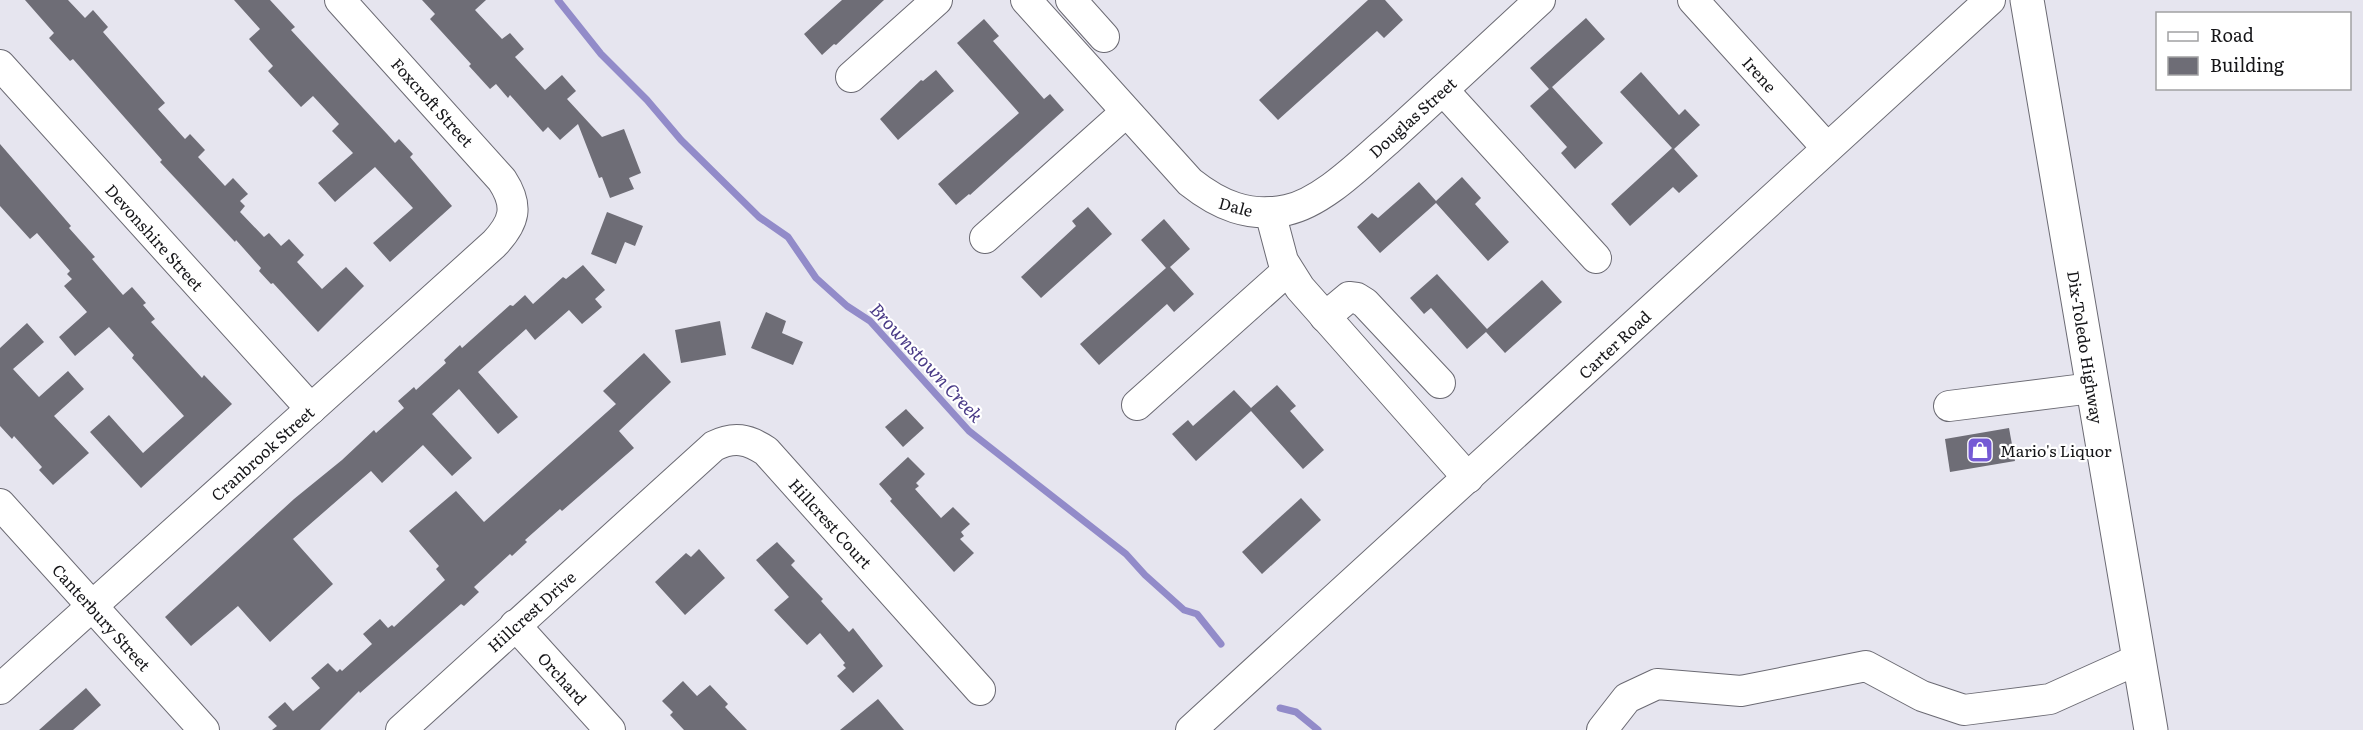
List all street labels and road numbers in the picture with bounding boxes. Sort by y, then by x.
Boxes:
street label: Irene [1737,51,1783,97]
street label: Foxcroft Street [386,52,480,152]
street label: Douglas Street [1363,71,1461,163]
street label: Devonshire Street [100,178,210,296]
street label: Dale [1216,190,1256,222]
street label: Dix-Toledo Highway [2062,269,2110,426]
street label: Carter Road [1572,304,1656,384]
street label: Cranbrook Street [205,400,319,506]
street label: Hillcrest Court [784,473,878,574]
street label: Canterbury Street [47,558,157,676]
street label: Hillcrest Drive [482,565,580,657]
street label: Orchard [533,646,593,710]

